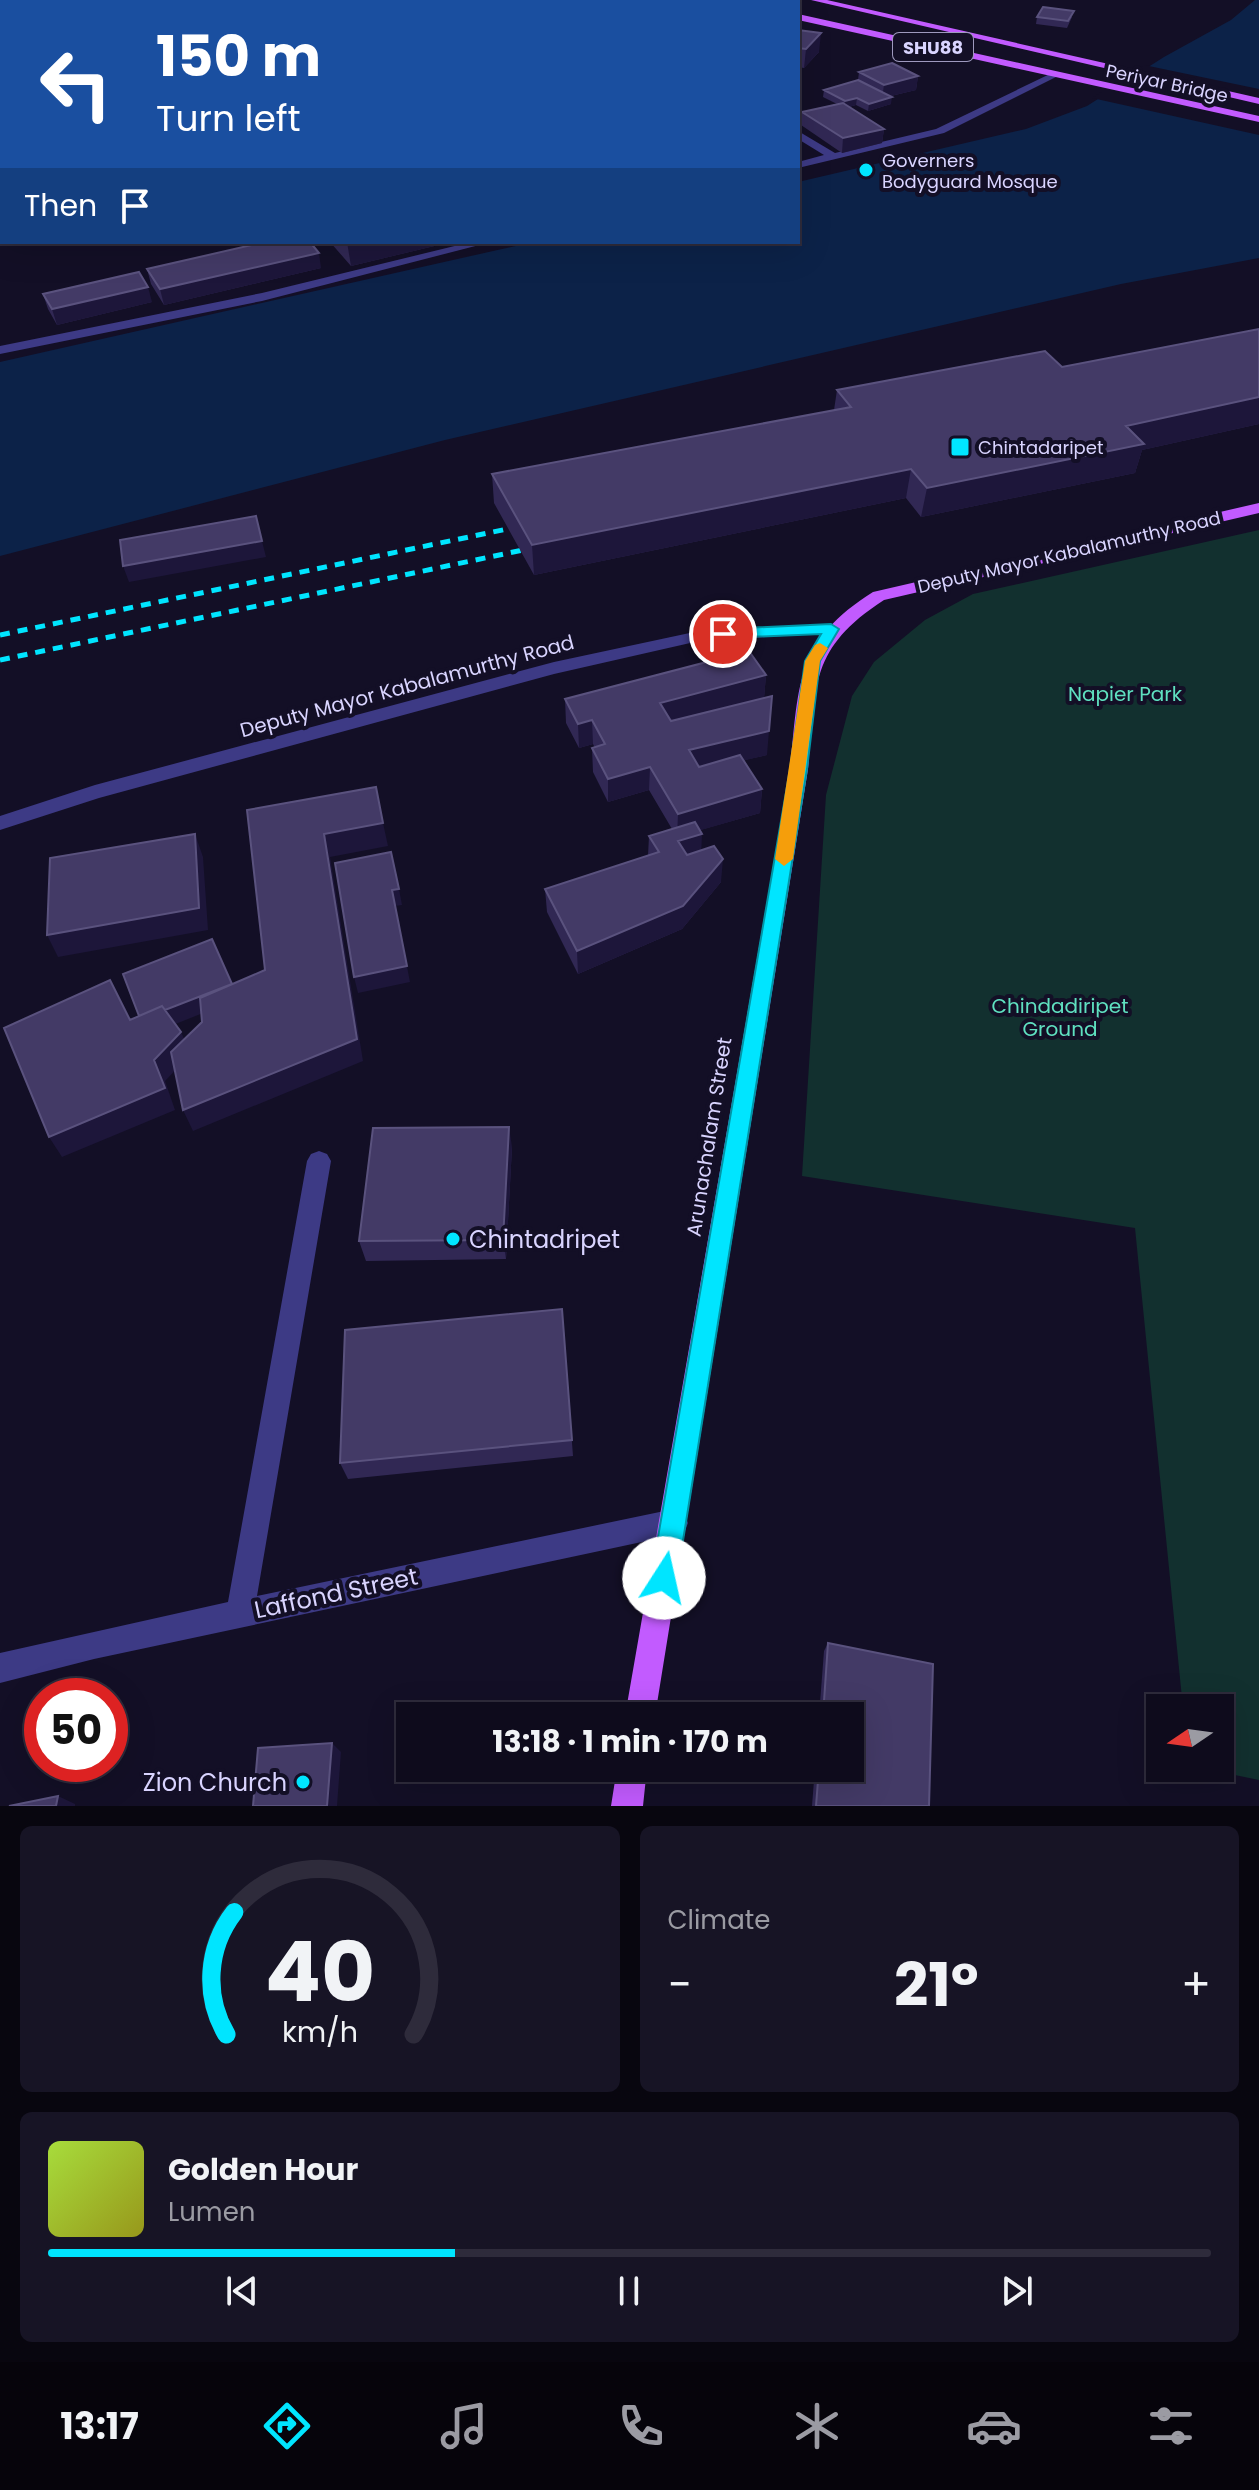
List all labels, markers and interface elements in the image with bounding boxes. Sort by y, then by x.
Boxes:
text: 150 m [156,17,321,96]
icon: left [24,32,128,136]
road number: SHU88 [893,33,973,61]
street label: Periyar Bridge [1104,58,1230,108]
text: Turn left [156,93,301,144]
place label: Governers Bodyguard Mosque [882,148,1058,194]
marker: Governers Bodyguard Mosque [857,161,875,179]
text: Then [24,184,97,227]
icon: arrive [113,184,157,228]
place label: Chintadaripet [978,435,1103,460]
marker: Chintadaripet [949,436,971,458]
street label: Deputy Mayor Kabalamurthy Road [915,505,1223,599]
pin [689,600,757,668]
icon: arrive [701,612,745,656]
street label: Deputy Mayor Kabalamurthy Road [237,628,577,744]
park label: Napier Park [1068,680,1183,708]
park label: Chindadiripet Ground [991,992,1129,1043]
street label: Arunachalam Street [679,1035,739,1239]
place label: Chintadripet [469,1223,620,1256]
marker: Chintadripet [444,1230,462,1248]
position arrow [622,1536,706,1620]
street label: Laffond Street [251,1560,421,1626]
speed limit sign: 50 [24,1678,128,1782]
north arrow [1146,1694,1234,1782]
map controls [1146,1694,1234,1782]
text: 13:18 · 1 min · 170 m [492,1720,768,1763]
place label: Zion Church [143,1766,287,1799]
marker: Zion Church [294,1773,312,1791]
text: Climate [668,1902,770,1938]
text: 40 [264,1914,375,2030]
text: 21° [894,1943,979,2027]
text: − [668,1954,692,2015]
text: + [1181,1954,1211,2015]
text: km/h [282,2012,358,2052]
text: Golden Hour [168,2148,358,2191]
text: Lumen [168,2194,255,2230]
icon: previous [220,2269,264,2313]
icon: pause [607,2269,651,2313]
icon: next [995,2269,1039,2313]
icon: directions [259,2398,315,2454]
icon: music [436,2398,492,2454]
icon: phone [613,2398,669,2454]
icon: climate [789,2398,845,2454]
icon: car [966,2398,1022,2454]
icon: filters [1143,2398,1199,2454]
text: 13:17 [60,2401,139,2452]

